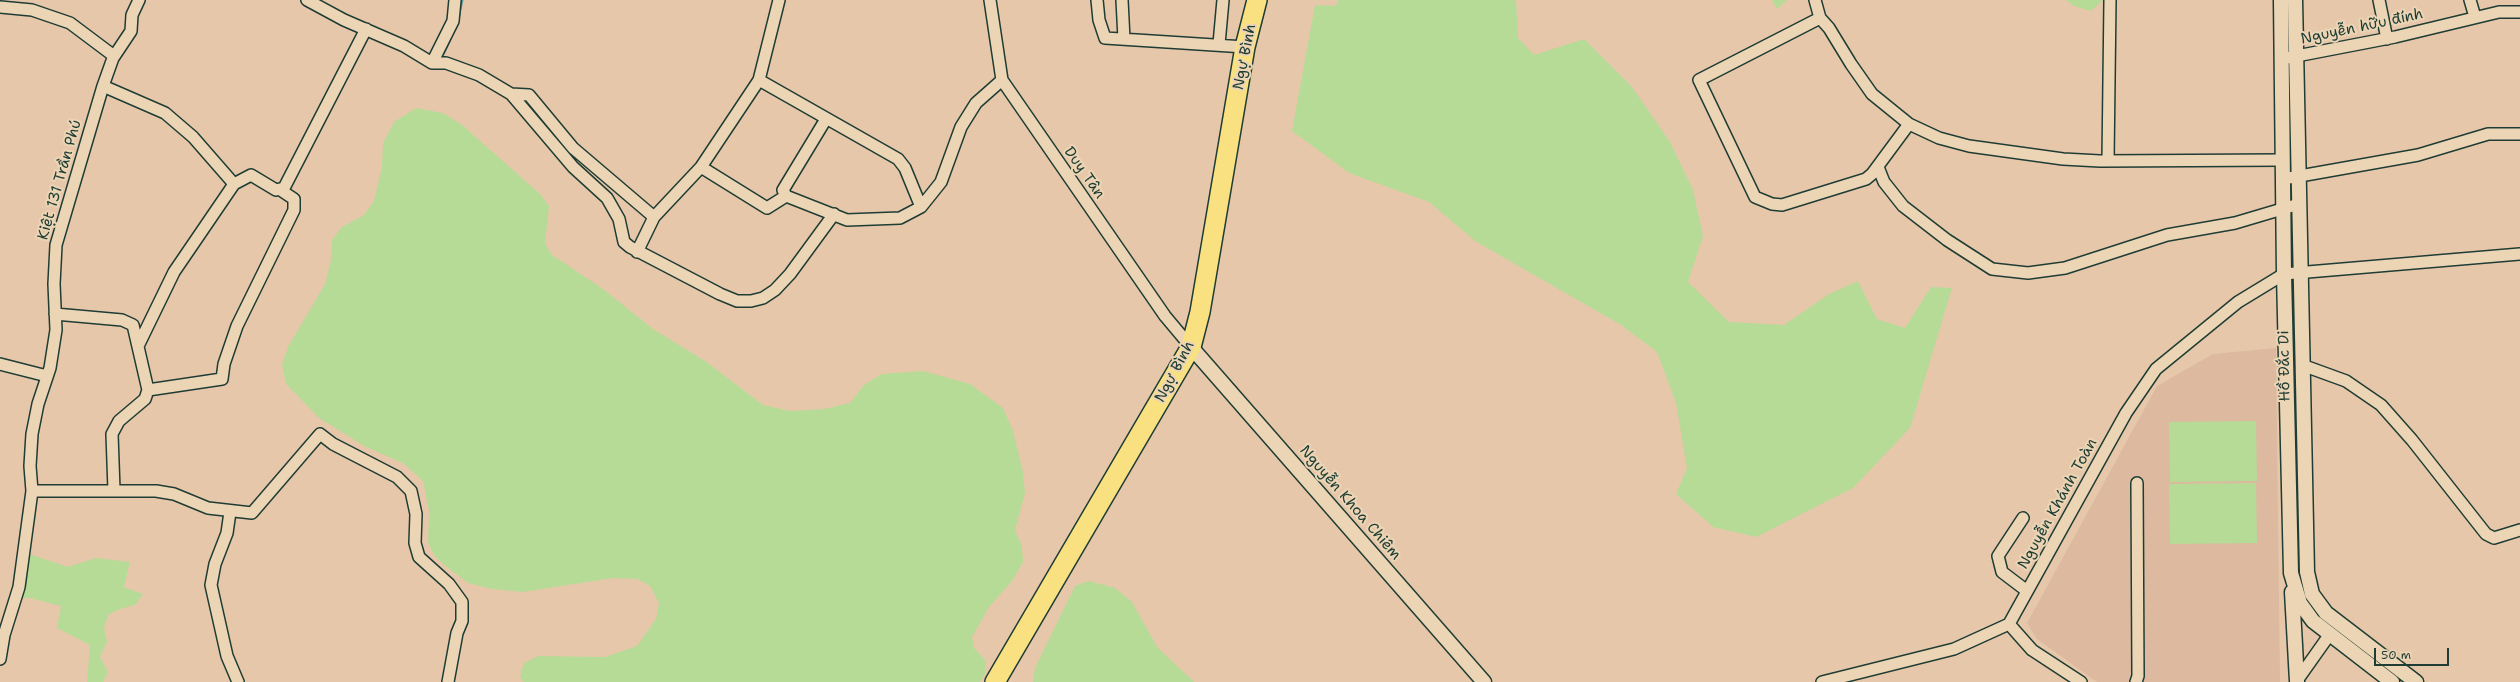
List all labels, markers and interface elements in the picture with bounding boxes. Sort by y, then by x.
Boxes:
street label: Nguyễn hữu đính [2299,5,2425,49]
street label: Ngự Bình [1230,22,1260,92]
street label: Kiệt 131 Trần Phú [34,118,86,242]
street label: Duy Tân [1060,144,1108,202]
street label: Hồ Đắc Di [2275,330,2295,402]
street label: Ngự Bình [1151,338,1199,406]
street label: Nguyễn Khánh Toàn [2015,435,2101,573]
street label: Nguyễn Khoa Chiêm [1295,442,1405,564]
scale bar [2376,640,2451,666]
text: 50 m [2381,647,2411,663]

